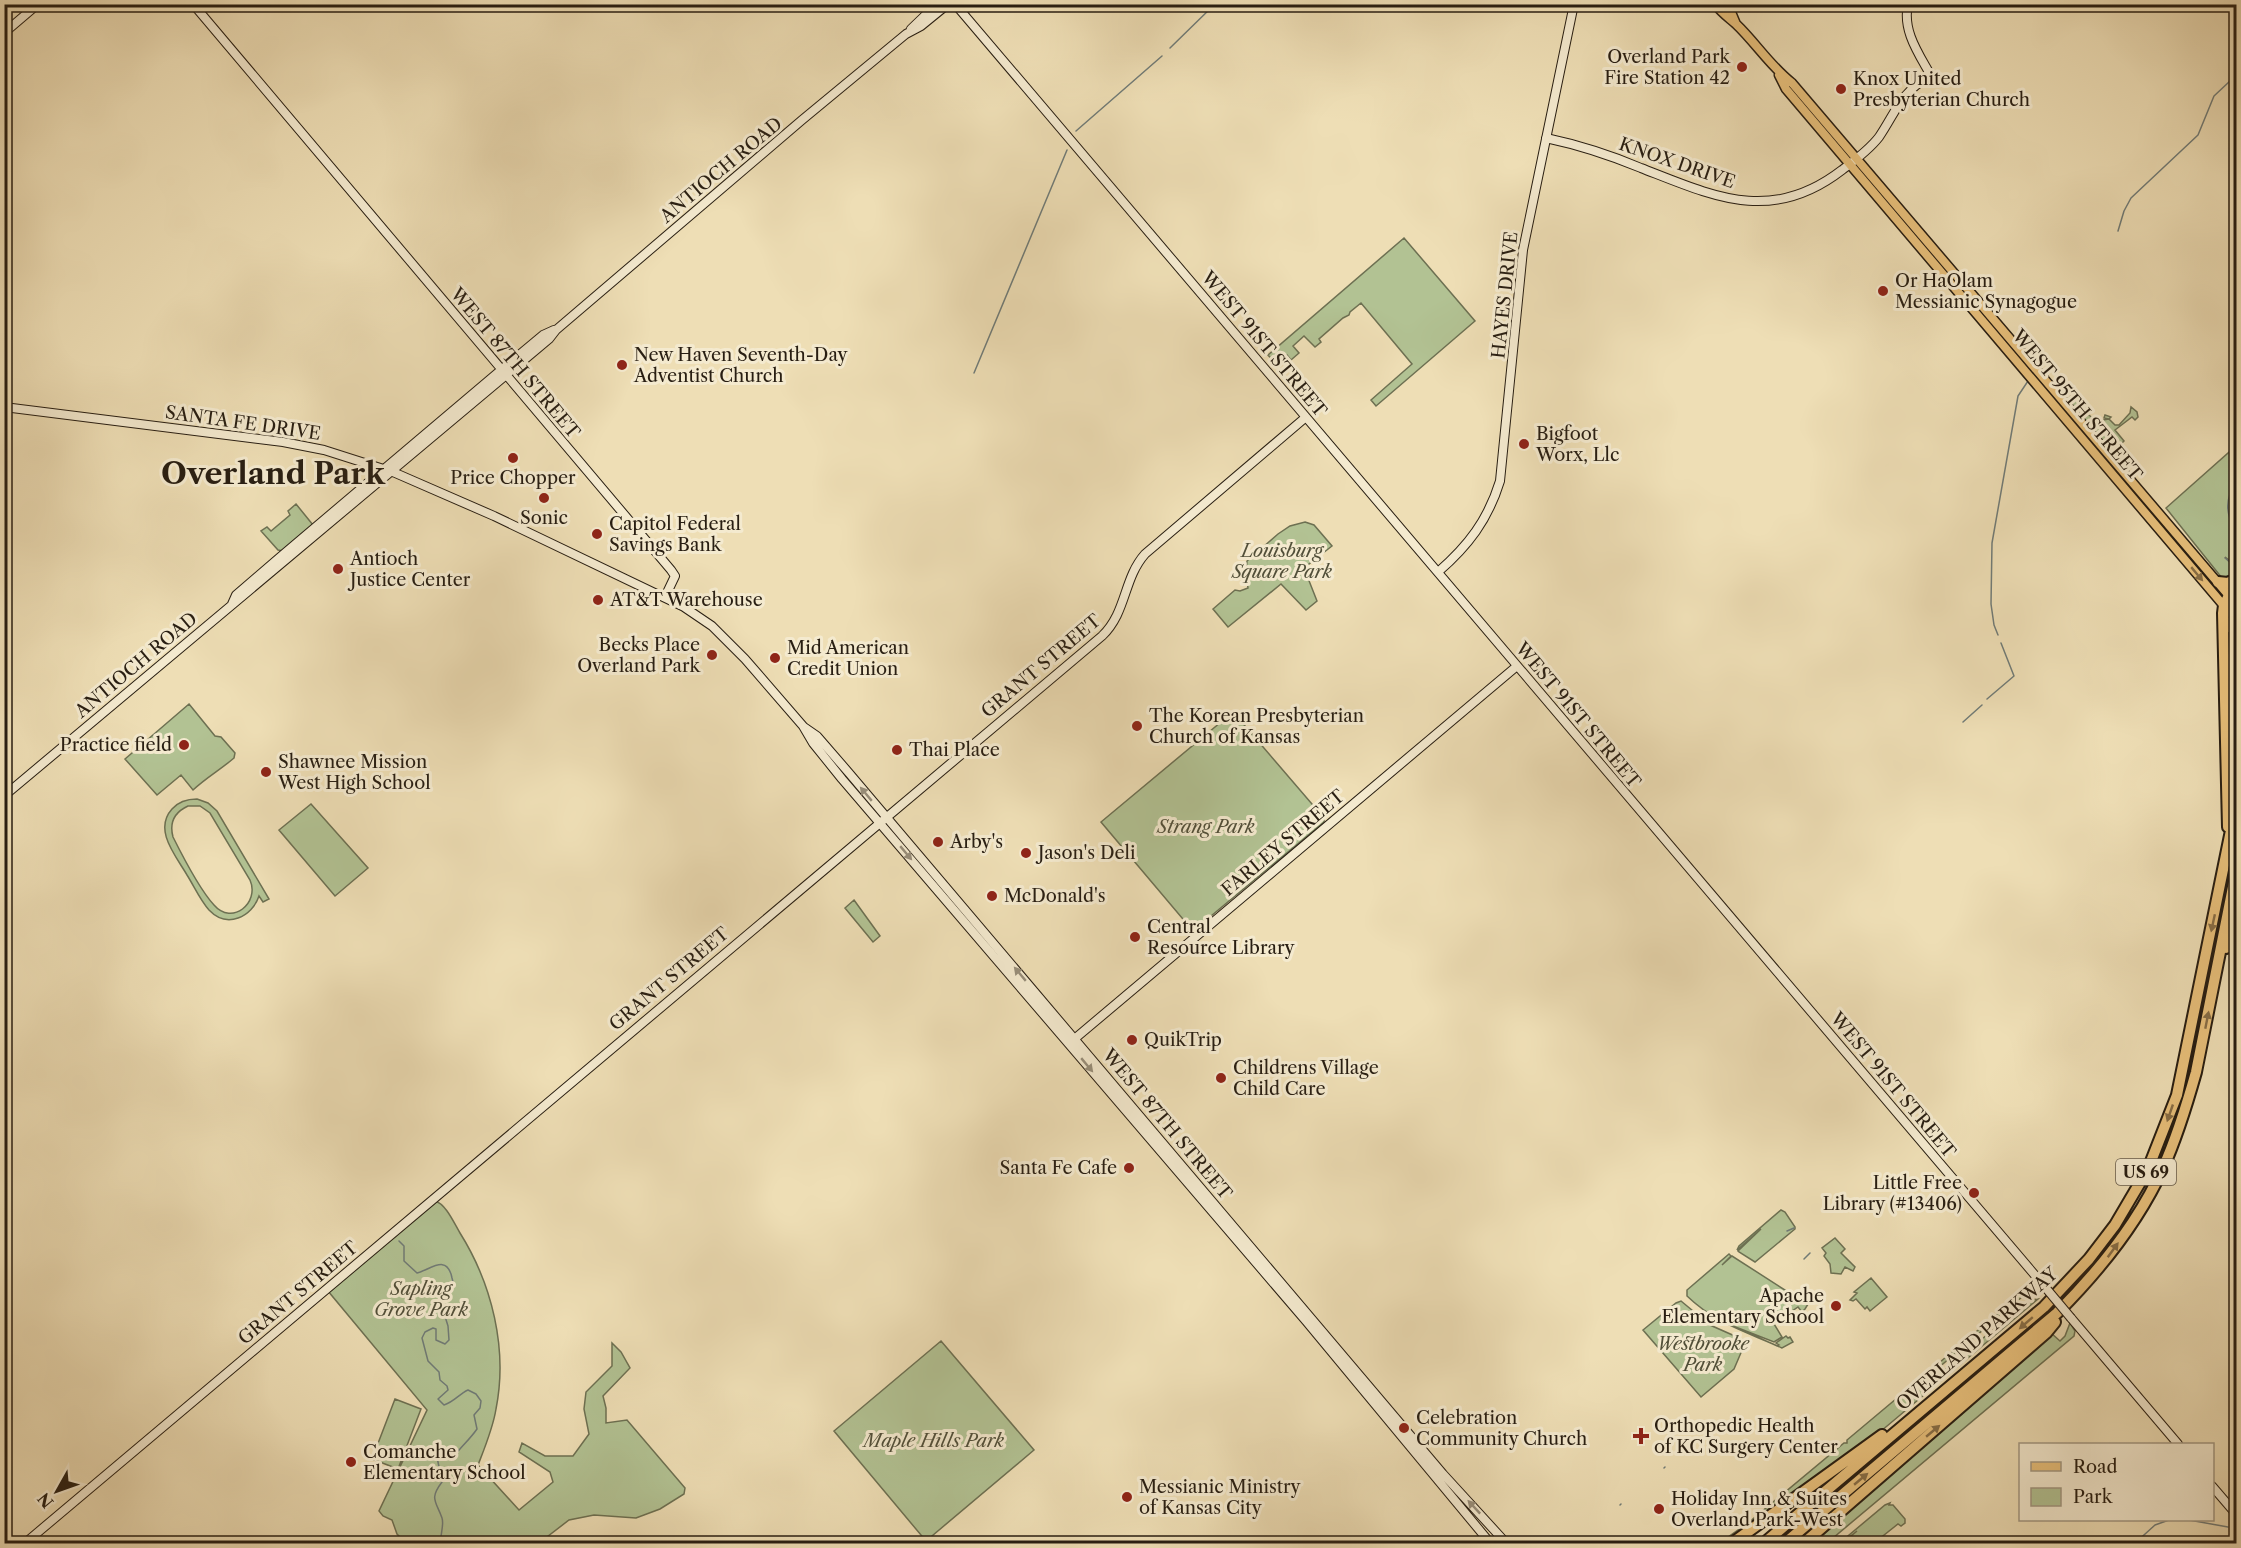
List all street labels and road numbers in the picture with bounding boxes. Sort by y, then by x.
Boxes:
street label: ANTIOCH ROAD [655,113,787,228]
street label: KNOX DRIVE [1616,133,1738,193]
street label: HAYES DRIVE [1487,230,1523,360]
street label: WEST 91ST STREET [1196,266,1332,422]
street label: WEST 87TH STREET [445,283,585,443]
street label: WEST 95TH STREET [2007,324,2147,485]
street label: SANTA FE DRIVE [164,401,322,445]
street label: ANTIOCH ROAD [70,608,202,723]
street label: GRANT STREET [977,609,1106,722]
street label: WEST 91ST STREET [1510,637,1646,793]
street label: FARLEY STREET [1217,785,1349,901]
street label: GRANT STREET [605,922,734,1035]
street label: WEST 91ST STREET [1825,1007,1961,1163]
street label: WEST 87TH STREET [1097,1044,1237,1204]
road number: US 69 [2116,1159,2176,1185]
street label: GRANT STREET [234,1236,363,1349]
street label: OVERLAND PARKWAY [1892,1262,2063,1415]

